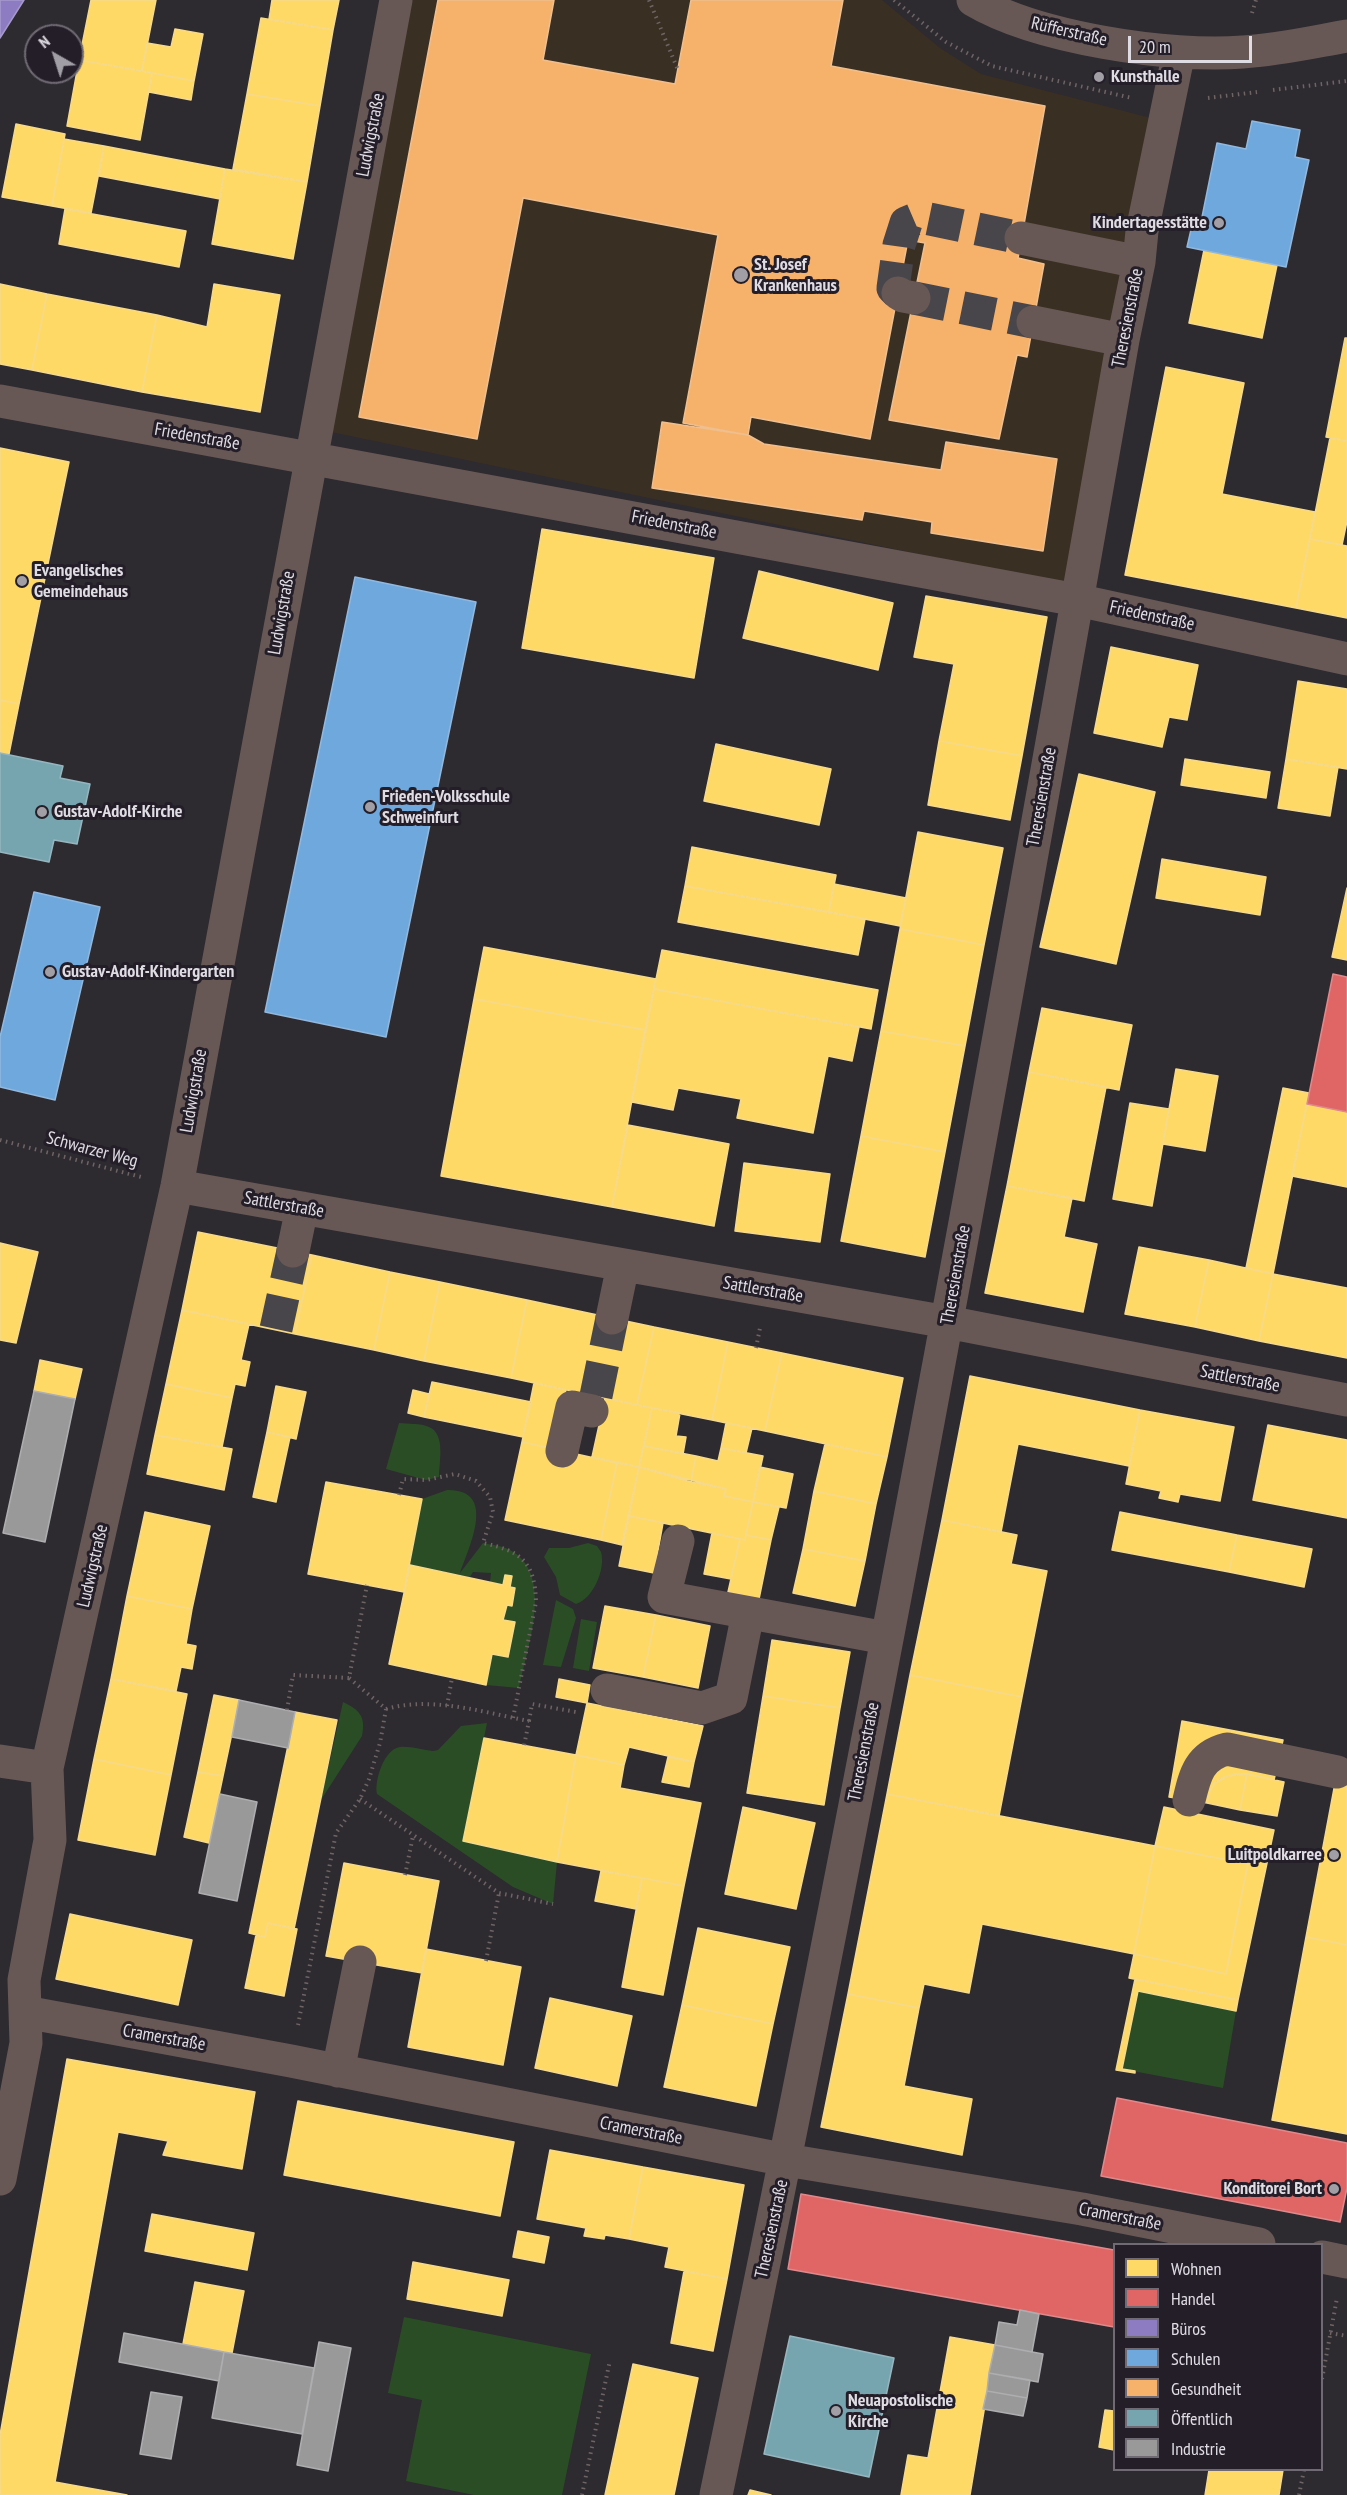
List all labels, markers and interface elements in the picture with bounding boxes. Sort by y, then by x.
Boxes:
street label: Rüfferstraße [1029,13,1109,51]
north arrow [24,24,84,84]
scale bar [1131,24,1256,62]
text: N [34,31,54,52]
text: 20 m [1139,35,1171,58]
place label: Kunsthalle [1111,66,1180,88]
marker: Kunsthalle [1092,70,1106,84]
street label: Ludwigstraße [352,91,390,179]
place label: Kindertagesstätte [1092,212,1207,234]
marker: Kindertagesstätte [1212,216,1226,230]
place label: St. Josef Krankenhaus [754,254,837,296]
marker: St. Josef Krankenhaus [732,266,750,284]
street label: Theresienstraße [1108,267,1148,369]
street label: Friedenstraße [153,419,241,455]
street label: Friedenstraße [630,506,718,544]
place label: Evangelisches Gemeindehaus [34,560,128,602]
street label: Ludwigstraße [264,570,300,656]
marker: Evangelisches Gemeindehaus [15,574,29,588]
street label: Friedenstraße [1108,596,1196,636]
street label: Theresienstraße [1023,746,1061,848]
place label: Frieden-Volksschule Schweinfurt [382,786,510,828]
marker: Frieden-Volksschule Schweinfurt [363,800,377,814]
place label: Gustav-Adolf-Kirche [54,801,183,823]
marker: Gustav-Adolf-Kirche [35,805,49,819]
place label: Gustav-Adolf-Kindergarten [62,961,234,983]
marker: Gustav-Adolf-Kindergarten [43,965,57,979]
street label: Ludwigstraße [176,1048,212,1134]
street label: Schwarzer Weg [44,1127,140,1173]
street label: Sattlerstraße [242,1187,326,1223]
street label: Theresienstraße [937,1224,975,1326]
street label: Sattlerstraße [721,1272,805,1308]
street label: Sattlerstraße [1198,1361,1282,1397]
street label: Ludwigstraße [73,1522,113,1610]
street label: Theresienstraße [844,1701,884,1803]
place label: Luitpoldkarree [1228,1844,1322,1866]
marker: Luitpoldkarree [1327,1848,1341,1862]
street label: Cramerstraße [121,2020,207,2056]
street label: Cramerstraße [598,2112,684,2150]
street label: Theresienstraße [751,2178,793,2280]
place label: Konditorei Bort [1223,2178,1322,2200]
marker: Konditorei Bort [1327,2182,1341,2196]
street label: Cramerstraße [1077,2198,1163,2236]
legend [1113,2243,1323,2471]
text: Wohnen [1171,2257,1221,2280]
text: Handel [1171,2287,1215,2310]
text: Büros [1171,2317,1206,2340]
text: Schulen [1171,2347,1220,2370]
text: Gesundheit [1171,2377,1241,2400]
place label: Neuapostolische Kirche [848,2390,953,2432]
marker: Neuapostolische Kirche [829,2404,843,2418]
text: Öffentlich [1171,2407,1233,2430]
text: Industrie [1171,2437,1226,2460]

